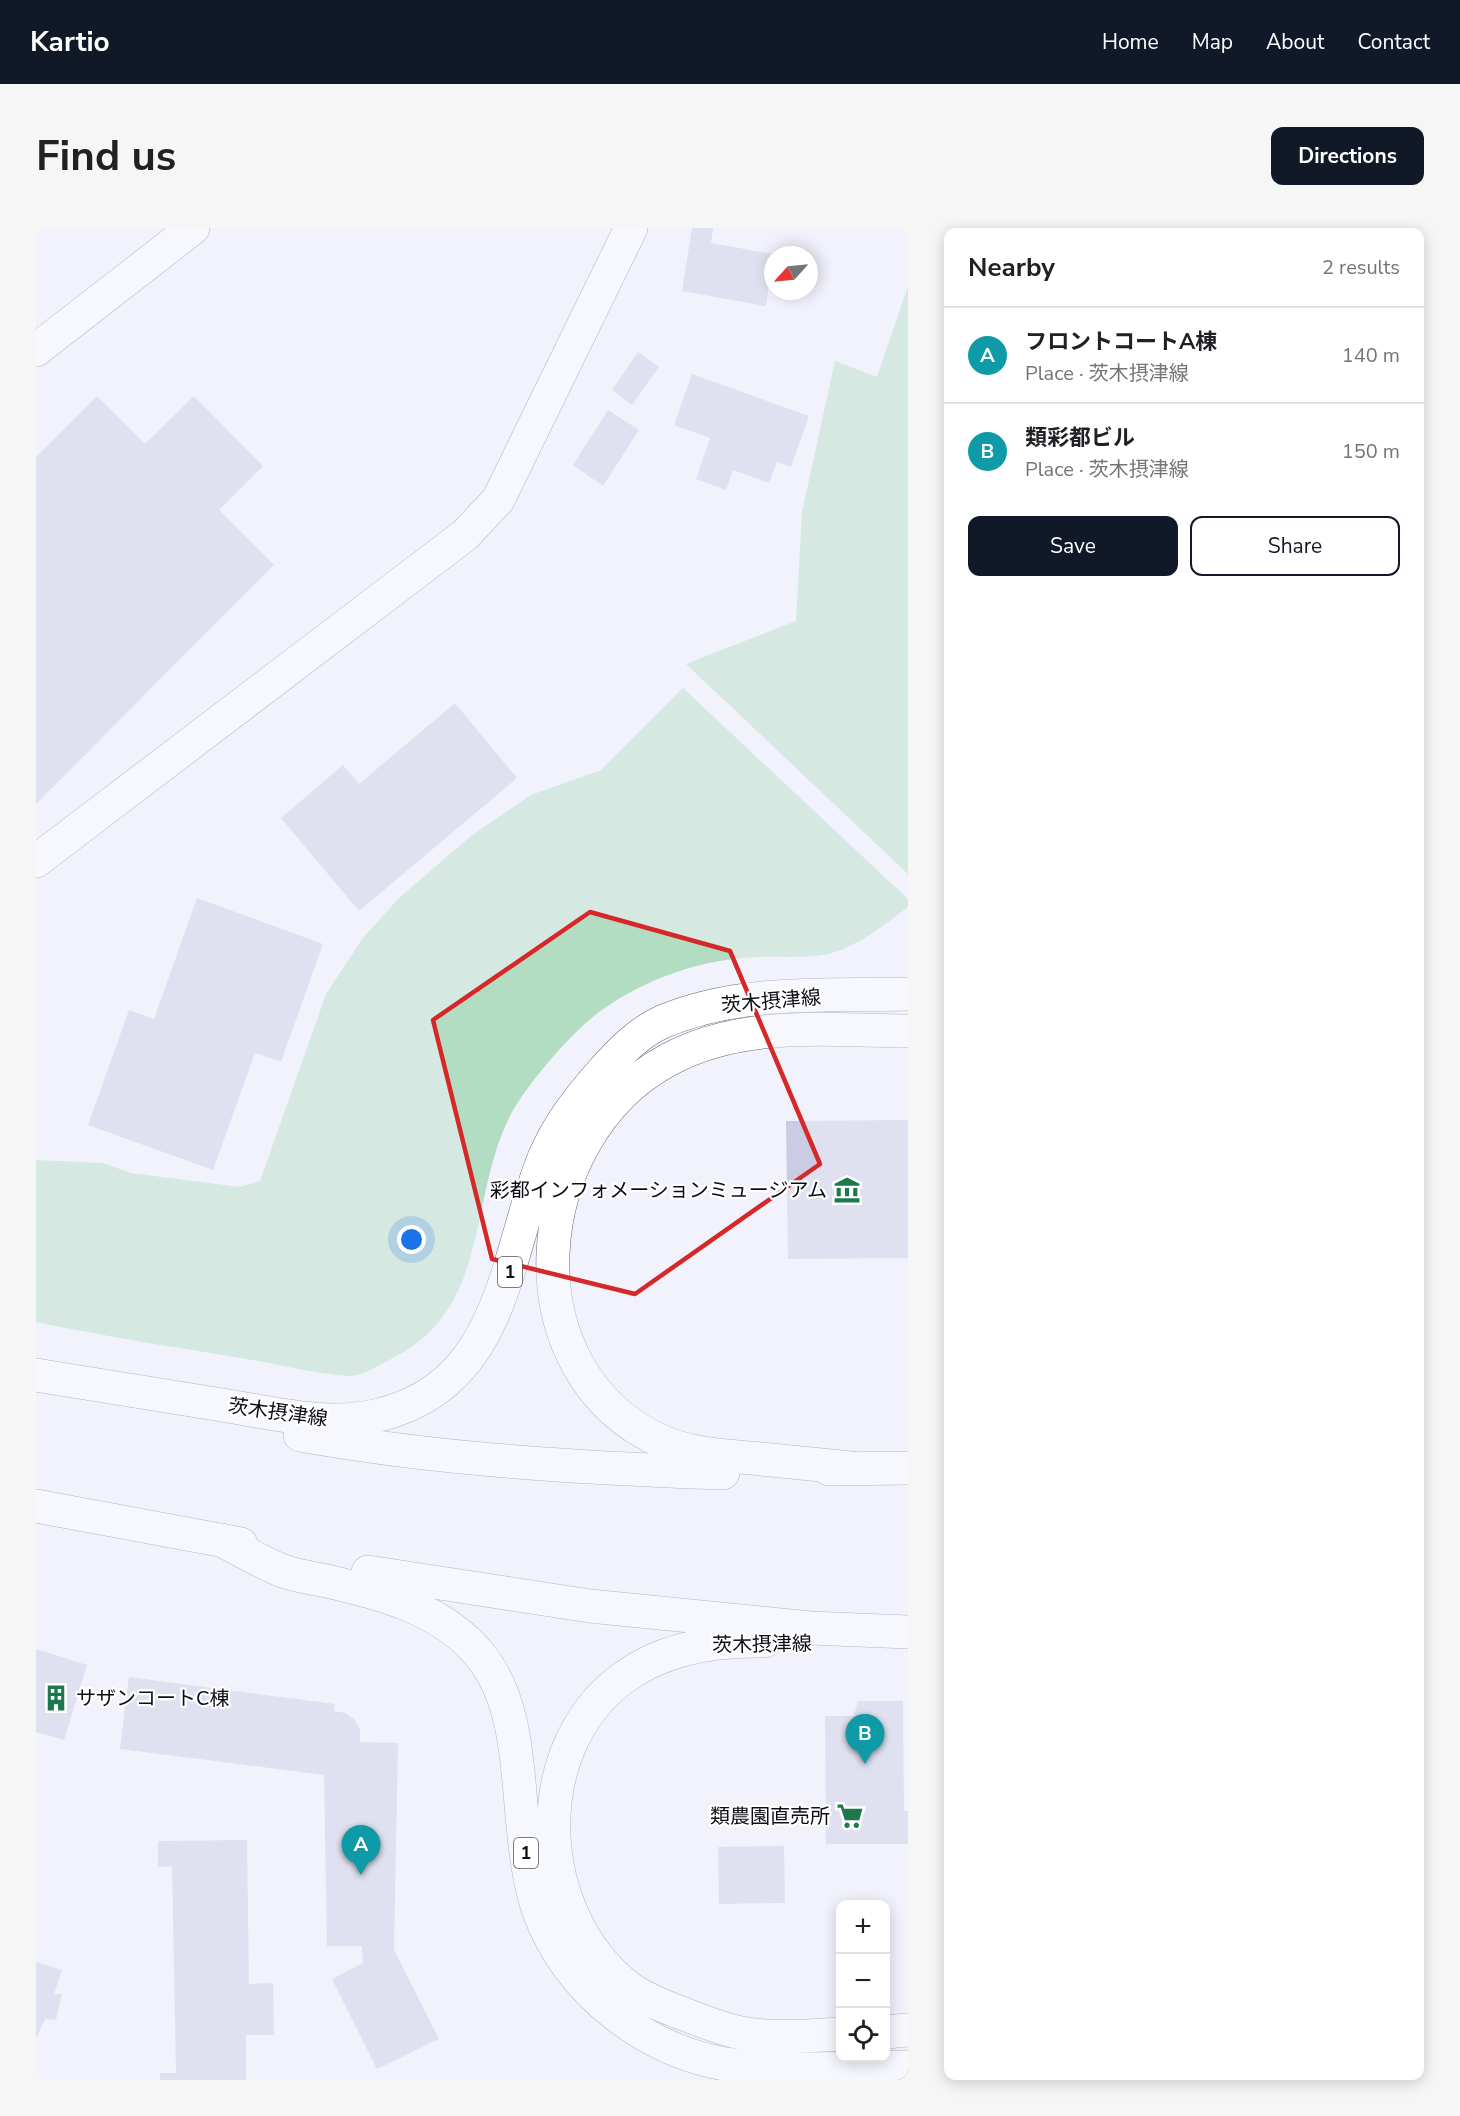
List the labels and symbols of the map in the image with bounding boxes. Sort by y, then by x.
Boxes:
north arrow [764,246,818,300]
street label: 茨木摂津線 [720,984,822,1019]
museum icon: 彩都インフォメーションミュージアム [832,1175,862,1205]
place label: 彩都インフォメーションミュージアム [490,1177,827,1204]
your location [397,1225,426,1254]
road number: 1 [498,1257,522,1287]
street label: 茨木摂津線 [227,1392,329,1433]
street label: 茨木摂津線 [712,1630,812,1659]
building icon: サザンコートC棟 [41,1683,71,1713]
place label: サザンコートC棟 [76,1685,229,1712]
pin: B [846,1714,884,1764]
supermarket icon: 類農園直売所 [835,1801,865,1831]
place label: 類農園直売所 [710,1803,830,1830]
pin: A [342,1826,380,1875]
road number: 1 [514,1838,538,1868]

